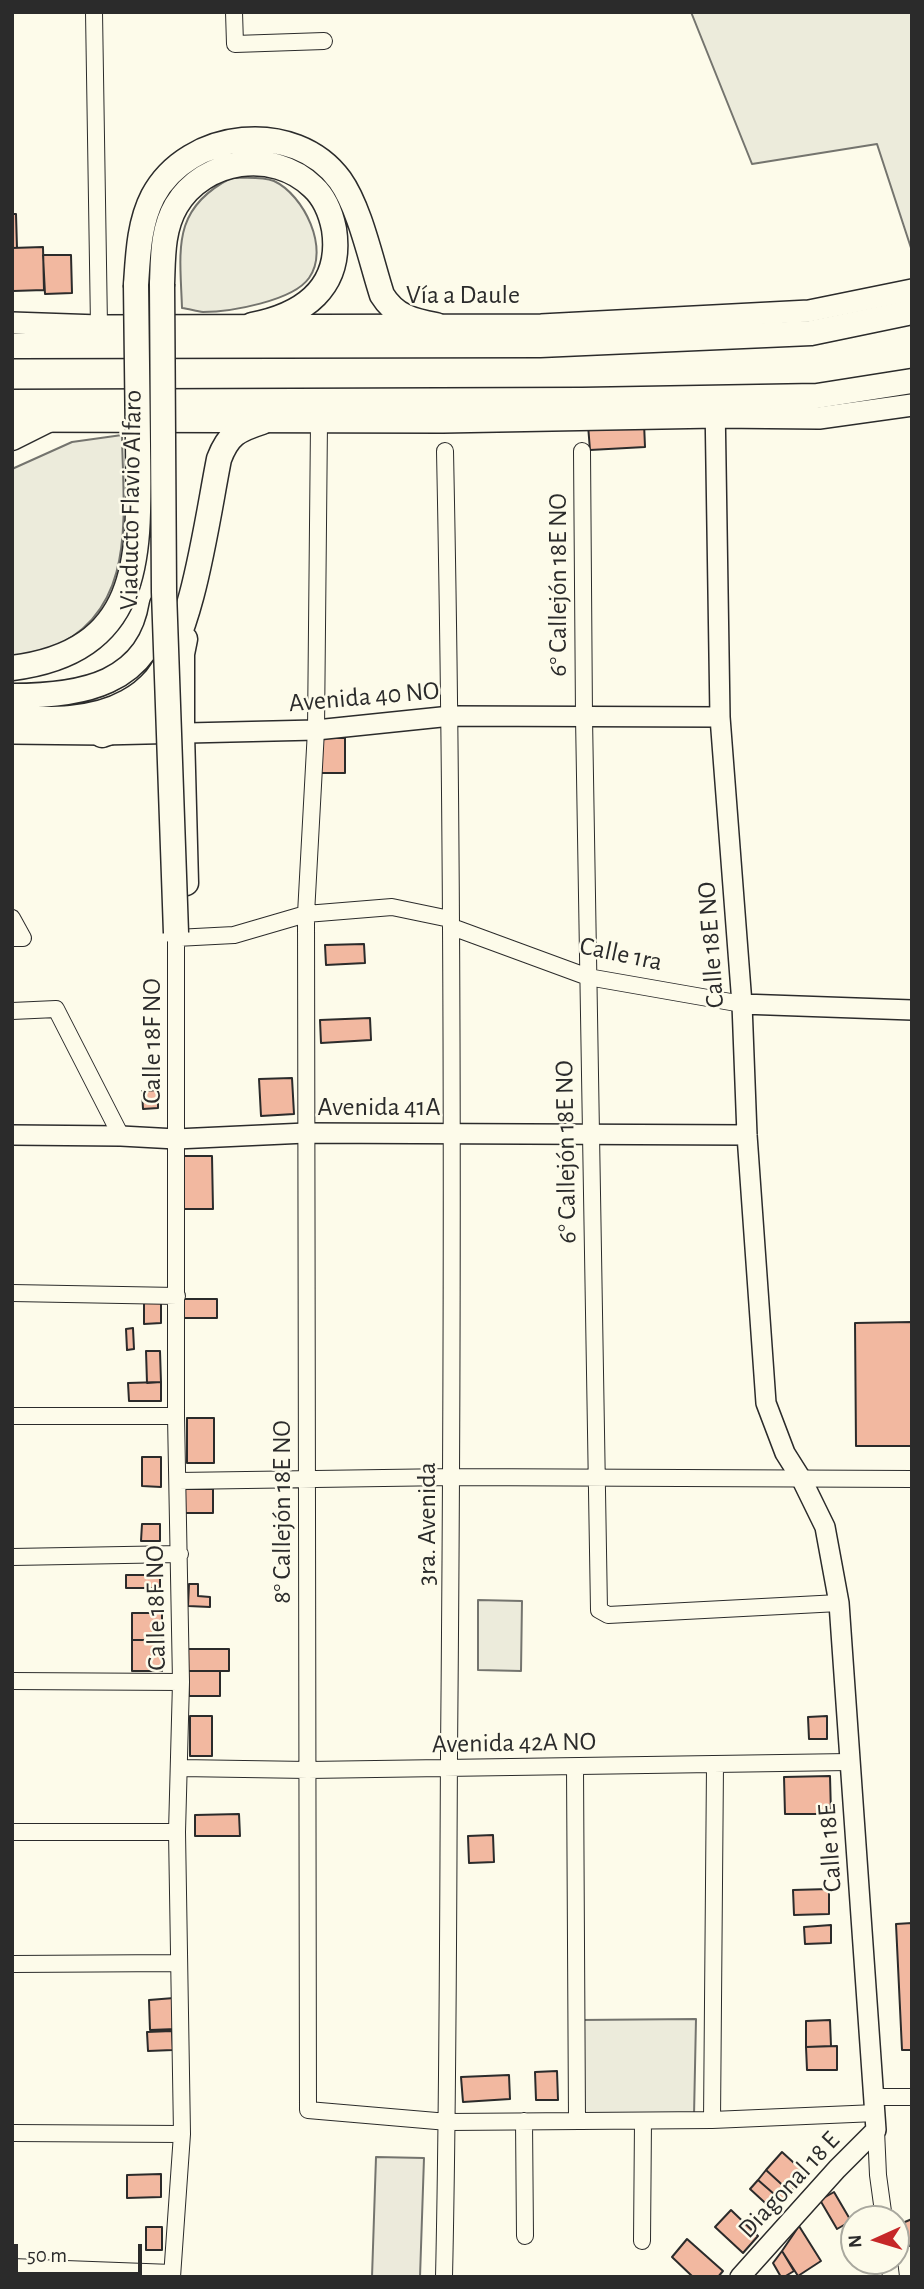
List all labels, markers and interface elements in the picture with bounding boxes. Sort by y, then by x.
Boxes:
street label: Vía a Daule [406,279,520,311]
street label: Viaducto Flavio Alfaro [113,390,149,610]
street label: 6° Callejón 18E NO [542,493,574,677]
street label: Avenida 40 NO [287,675,441,719]
street label: Calle 18E NO [691,881,731,1009]
street label: Calle 1ra [577,930,665,978]
street label: Calle 18F NO [136,978,168,1104]
street label: 6° Callejón 18E NO [549,1060,583,1244]
street label: Avenida 41A [317,1091,441,1123]
street label: 8° Callejón 18E NO [266,1420,298,1604]
street label: 3ra. Avenida [411,1462,443,1586]
street label: Calle 18F NO [139,1545,173,1671]
street label: Avenida 42A NO [432,1726,596,1760]
street label: Calle 18E [811,1803,849,1893]
street label: Diagonal 18 E [732,2125,846,2245]
north arrow [840,2205,910,2275]
scale bar [18,2230,145,2274]
text: N [846,2234,865,2249]
text: 50 m [27,2245,67,2266]

